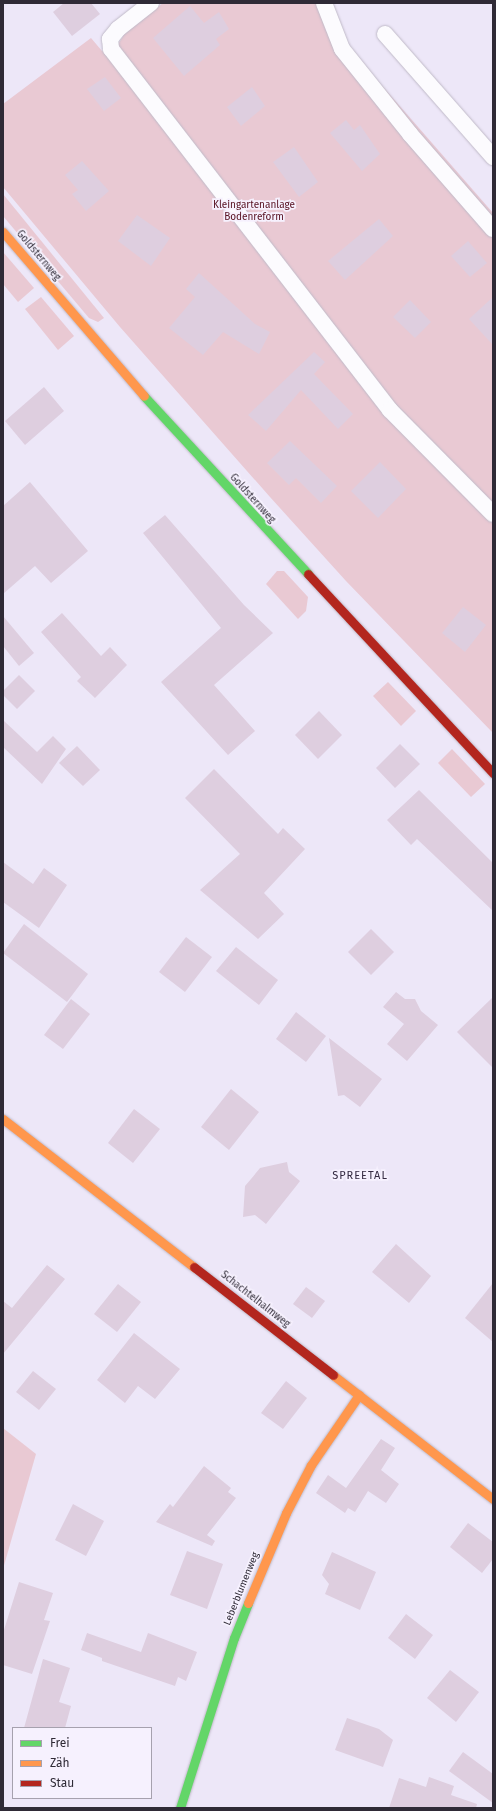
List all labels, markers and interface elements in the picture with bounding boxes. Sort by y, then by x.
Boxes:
park label: Kleingartenanlage Bodenreform [213,199,295,222]
street label: Goldsternweg [13,228,63,284]
street label: Goldsternweg [227,472,277,526]
district label: SPREETAL [332,1169,388,1183]
street label: Schachtelhalmweg [218,1269,292,1331]
street label: Leberblumenweg [222,1551,262,1627]
legend [12,1727,152,1799]
text: Frei [50,1736,70,1750]
text: Zäh [50,1756,70,1770]
text: Stau [50,1776,74,1790]

